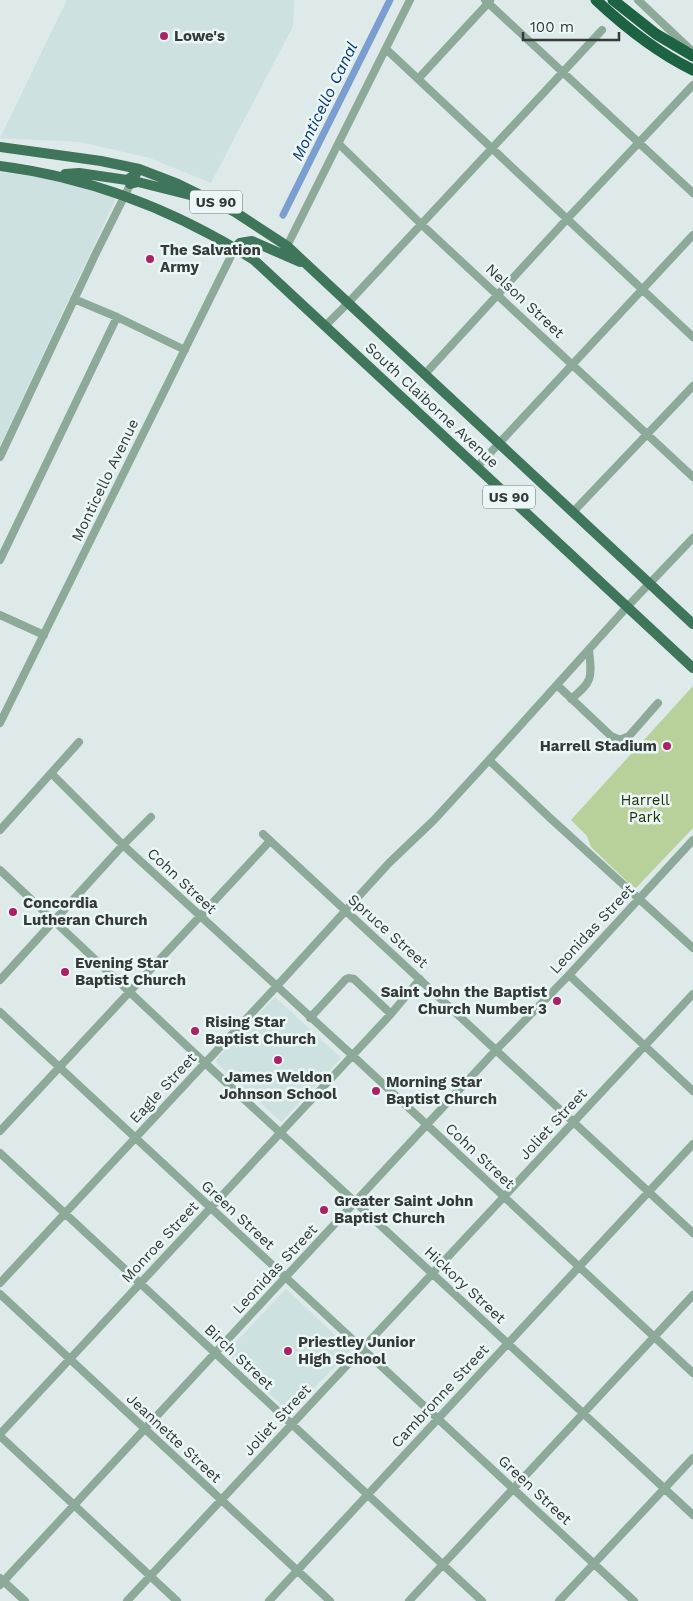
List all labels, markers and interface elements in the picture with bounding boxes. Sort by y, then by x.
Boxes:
scale bar [523,10,619,42]
text: 100 m [530,18,574,36]
place label: Lowe's [174,27,225,45]
marker: Lowe's [158,30,170,42]
water label: Monticello Canal [287,39,361,164]
road number: US 90 [190,190,242,213]
place label: The Salvation Army [160,241,261,276]
marker: The Salvation Army [144,253,156,265]
street label: Nelson Street [482,260,568,342]
street label: South Claiborne Avenue [362,338,502,472]
street label: Monticello Avenue [68,416,142,544]
road number: US 90 [483,486,535,508]
place label: Harrell Stadium [540,737,657,755]
marker: Harrell Stadium [661,740,673,752]
park label: Harrell Park [620,791,670,826]
street label: Cohn Street [144,844,221,918]
street label: Leonidas Street [546,880,639,977]
street label: Spruce Street [344,890,432,972]
place label: Concordia Lutheran Church [23,894,148,929]
marker: Concordia Lutheran Church [7,906,19,918]
place label: Evening Star Baptist Church [75,954,186,989]
marker: Evening Star Baptist Church [59,966,71,978]
place label: Saint John the Baptist Church Number 3 [381,983,547,1018]
marker: Saint John the Baptist Church Number 3 [551,995,563,1007]
place label: Rising Star Baptist Church [205,1013,316,1048]
marker: Rising Star Baptist Church [189,1025,201,1037]
street label: Eagle Street [126,1049,201,1127]
marker: James Weldon Johnson School [272,1054,284,1066]
place label: James Weldon Johnson School [219,1068,337,1103]
place label: Morning Star Baptist Church [386,1073,497,1108]
street label: Joliet Street [515,1084,591,1163]
marker: Morning Star Baptist Church [370,1085,382,1097]
street label: Cohn Street [442,1119,519,1193]
street label: Green Street [198,1176,279,1254]
place label: Greater Saint John Baptist Church [334,1192,473,1227]
street label: Monroe Street [118,1197,203,1286]
marker: Greater Saint John Baptist Church [318,1204,330,1216]
street label: Leonidas Street [229,1220,322,1317]
street label: Hickory Street [421,1243,510,1328]
street label: Birch Street [201,1321,278,1394]
place label: Priestley Junior High School [298,1333,416,1368]
street label: Cambronne Street [387,1340,493,1451]
marker: Priestley Junior High School [282,1345,294,1357]
street label: Joliet Street [239,1380,315,1459]
street label: Jeannette Street [123,1389,226,1487]
street label: Green Street [495,1451,576,1529]

